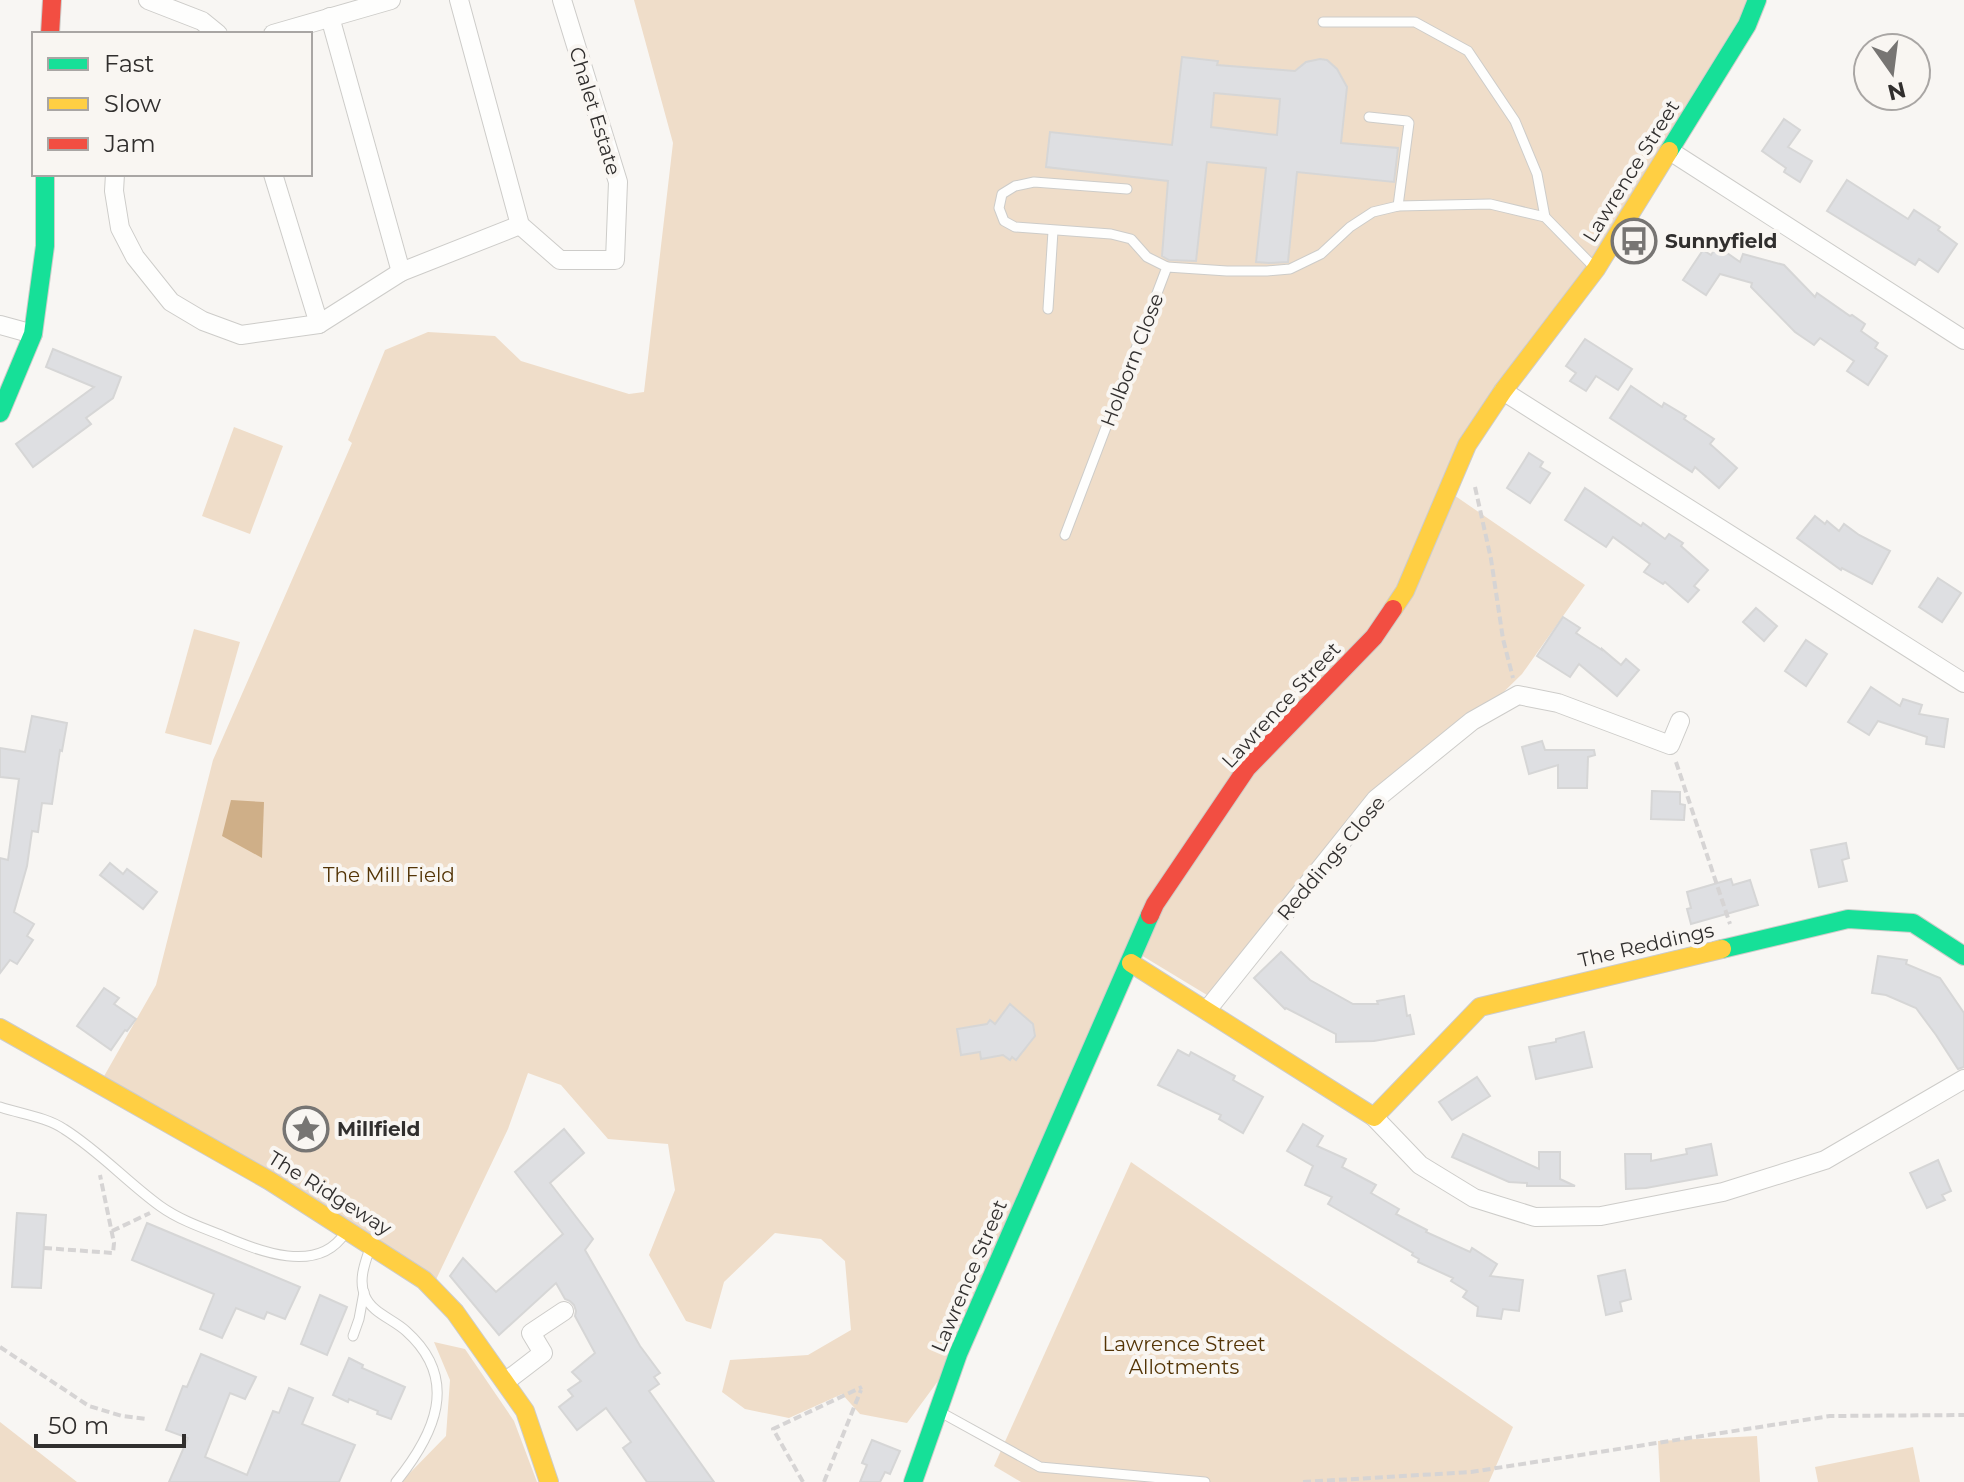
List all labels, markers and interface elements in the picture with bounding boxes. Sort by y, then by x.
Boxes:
legend [32,32,312,176]
north arrow [1852,32,1932,112]
street label: Chalet Estate [564,44,626,178]
text: Fast [104,49,155,78]
text: N [1885,76,1909,106]
text: Slow [104,89,161,118]
street label: Lawrence Street [1578,95,1684,247]
text: Jam [103,129,156,158]
bus stop icon: Sunnyfield [1610,217,1658,265]
place label: Sunnyfield [1665,229,1777,253]
street label: Holborn Close [1096,290,1168,430]
street label: Lawrence Street [1217,637,1345,773]
street label: Reddings Close [1272,791,1390,925]
park label: The Mill Field [323,863,455,887]
street label: The Reddings [1576,918,1716,972]
place icon: Millfield [282,1105,330,1153]
place label: Millfield [337,1117,420,1141]
street label: The Ridgeway [264,1146,396,1241]
street label: Lawrence Street [926,1196,1012,1356]
park label: Lawrence Street Allotments [1102,1332,1266,1379]
scale bar [36,1398,184,1448]
text: 50 m [48,1411,109,1440]

